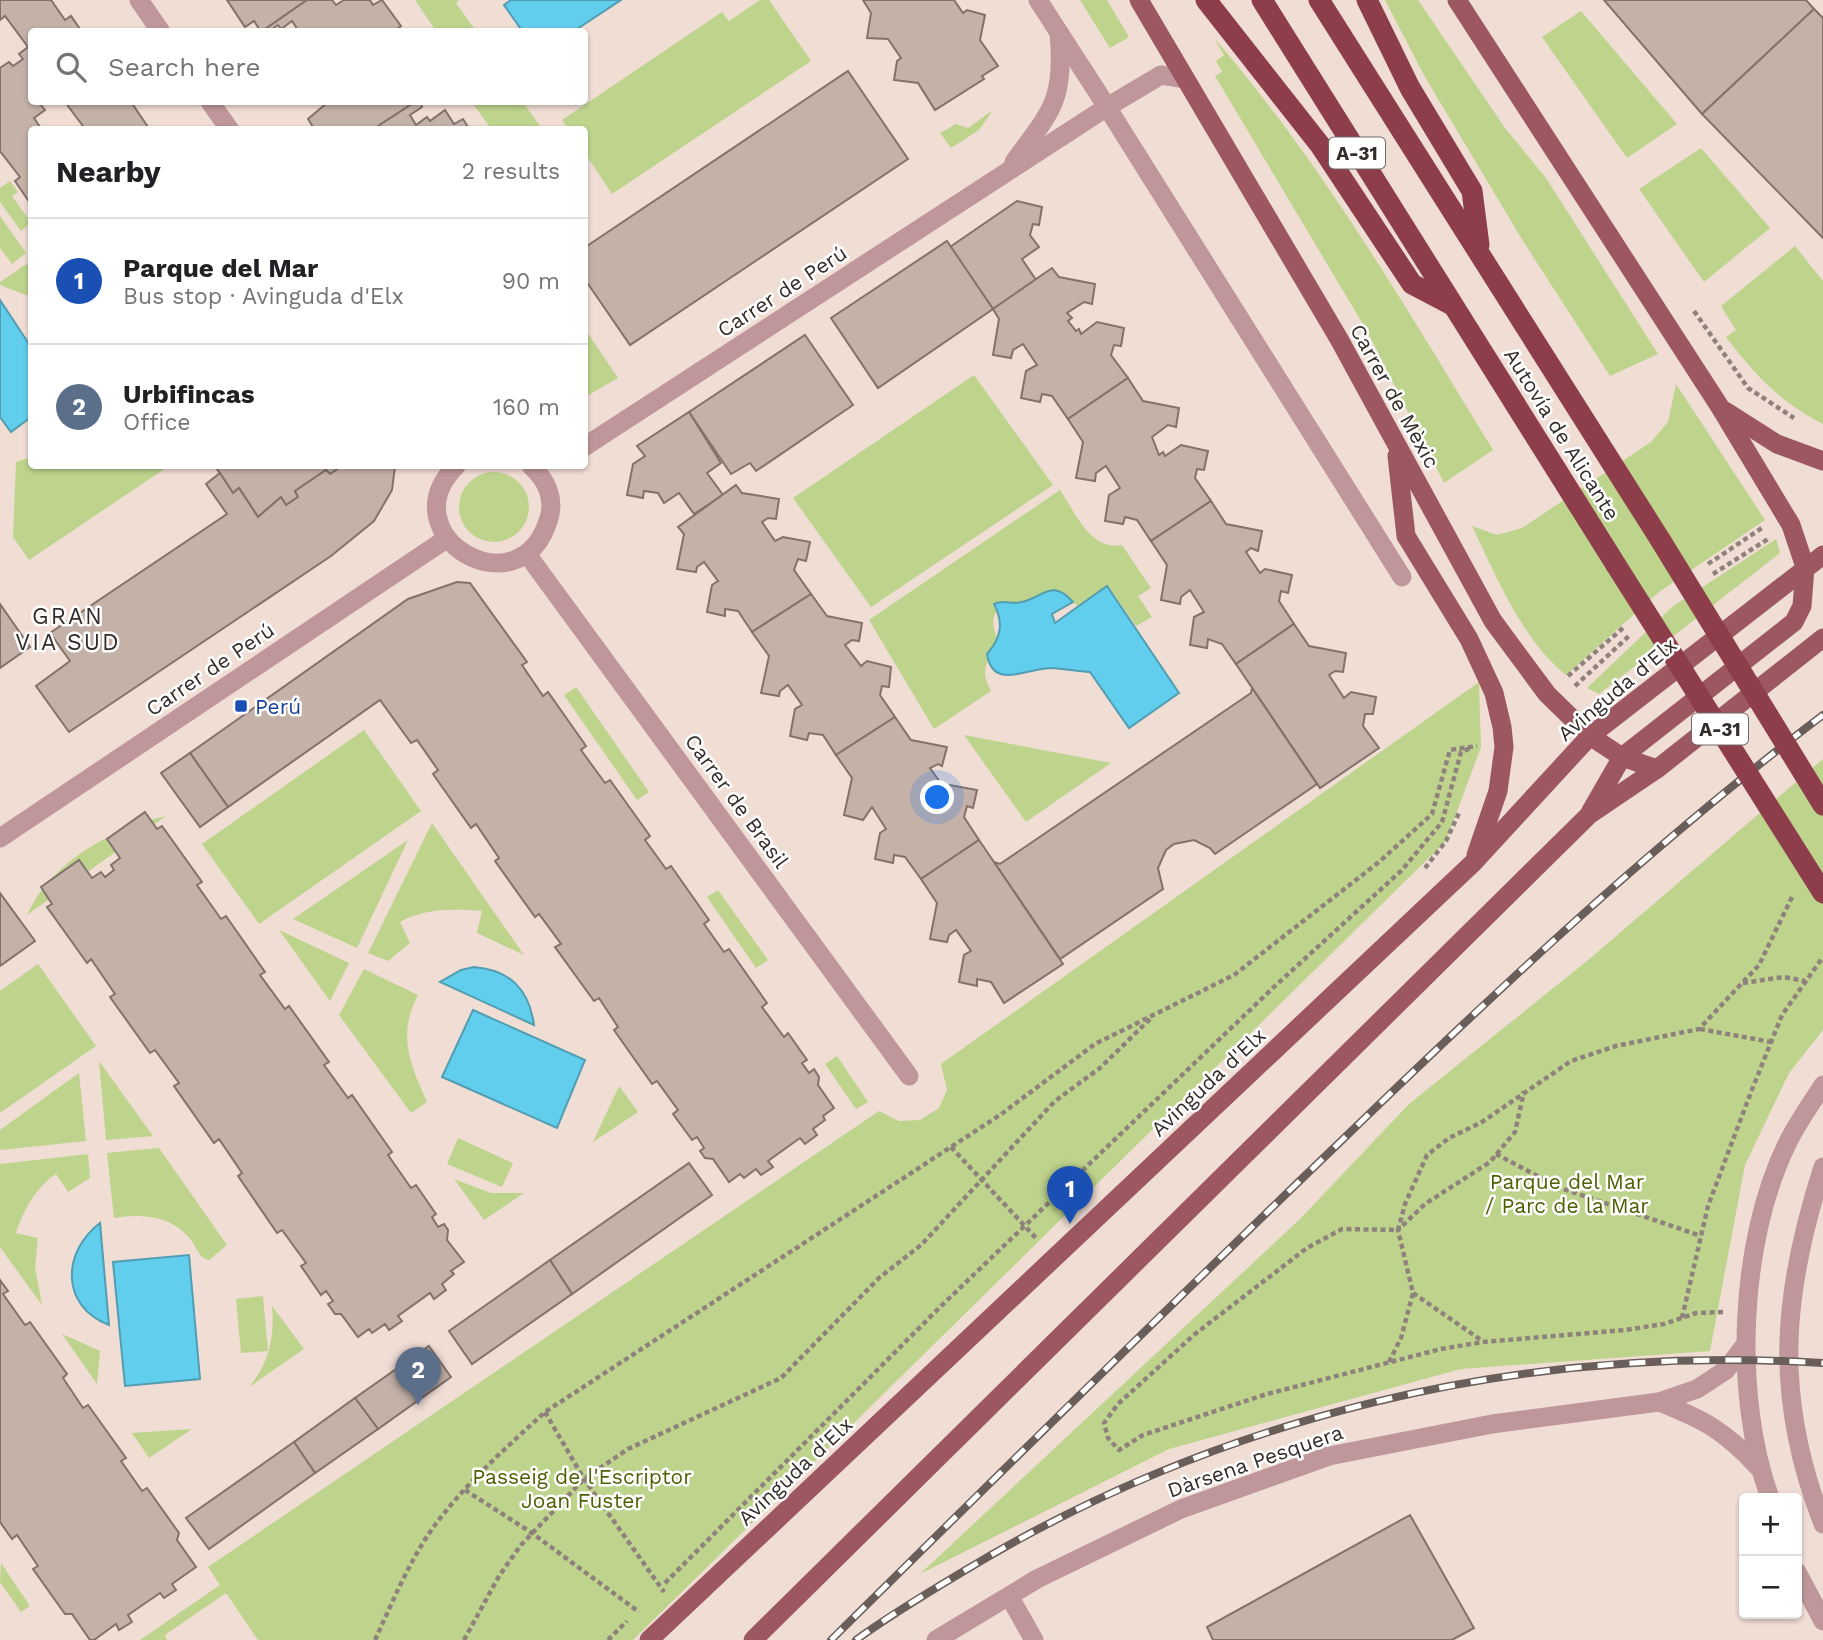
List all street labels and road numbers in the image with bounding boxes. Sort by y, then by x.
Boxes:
road number: A-31 [1329,138,1385,168]
street label: Carrer de Perú [713,240,851,342]
street label: Carrer de Mèxic [1345,320,1445,472]
street label: Autovía de Alicante [1499,343,1625,525]
street label: Carrer de Perú [141,617,279,721]
street label: Avinguda d'Elx [1552,632,1682,746]
road number: A-31 [1692,714,1748,744]
street label: Carrer de Brasil [680,729,794,873]
street label: Avinguda d'Elx [1145,1023,1271,1141]
street label: Avinguda d'Elx [732,1412,858,1530]
street label: Dàrsena Pesquera [1164,1419,1346,1503]

